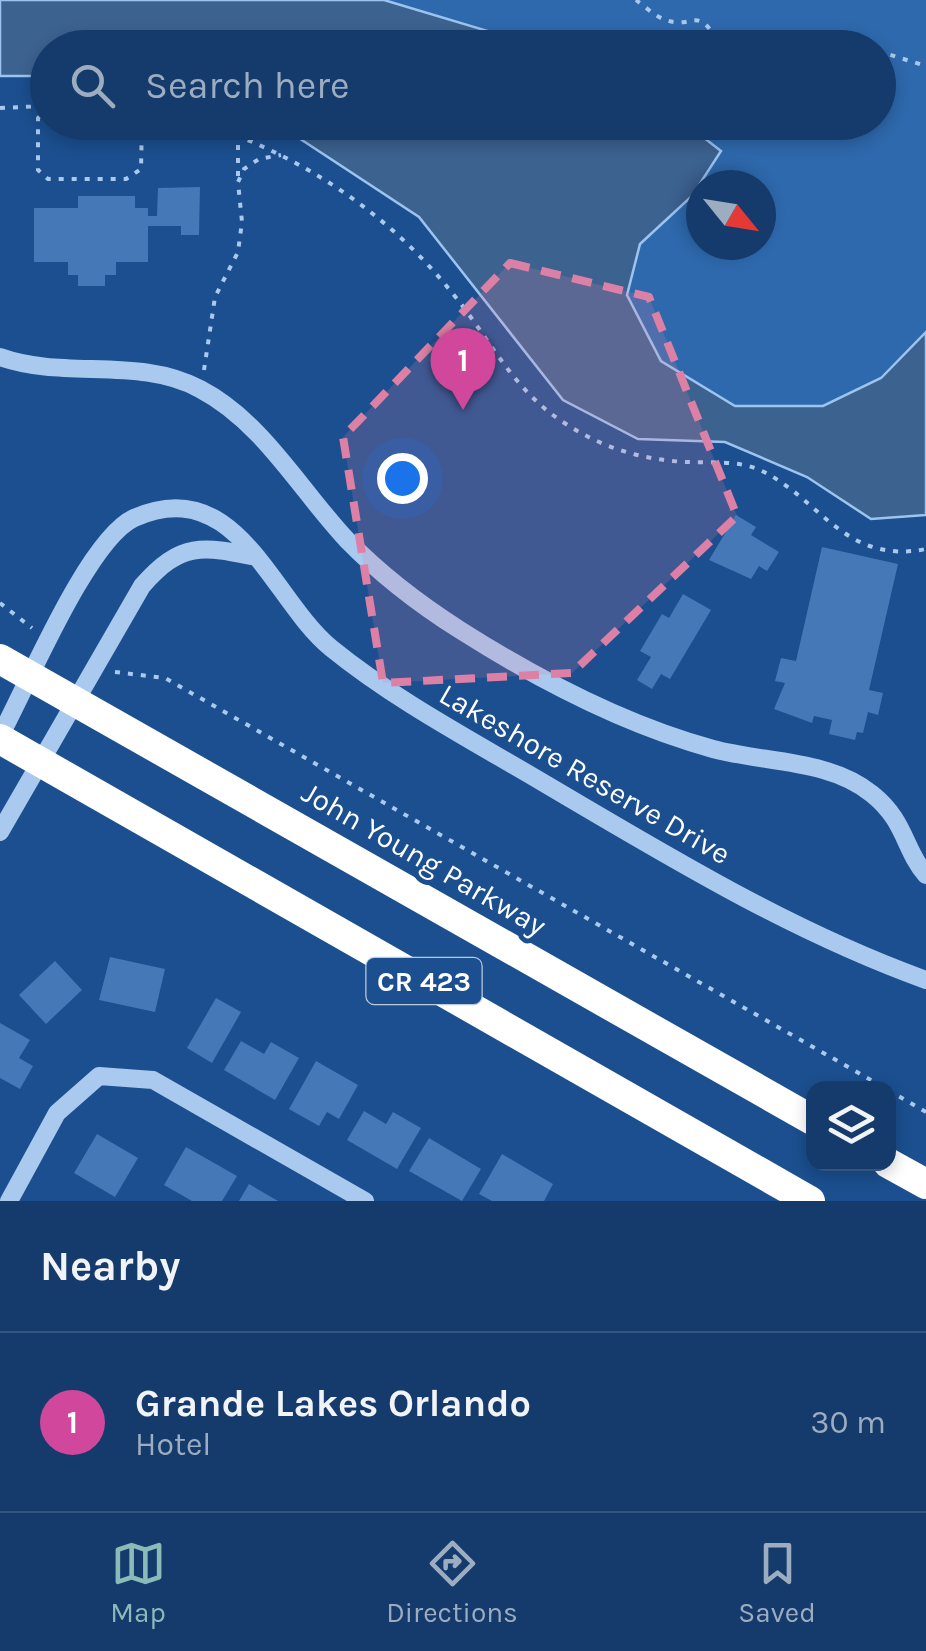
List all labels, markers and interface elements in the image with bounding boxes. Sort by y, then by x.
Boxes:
search box [30,30,896,140]
icon: search [65,58,120,113]
text: Search here [145,63,349,108]
north arrow [686,170,776,260]
pin: 1 [430,328,496,410]
your location [377,453,428,504]
street label: Lakeshore Reserve Drive [433,676,737,872]
street label: John Young Parkway [295,774,553,944]
road number: CR 423 [366,958,482,1004]
map controls [806,1081,896,1171]
button: layers [806,1081,896,1171]
text: Nearby [40,1241,180,1291]
text: Grande Lakes Orlando [135,1381,531,1426]
text: 1 [67,1404,78,1441]
text: 30 m [811,1404,886,1441]
text: Hotel [135,1426,211,1463]
tab: Map [110,1536,166,1629]
tab: Directions [386,1536,518,1629]
tab: Saved [738,1536,816,1629]

